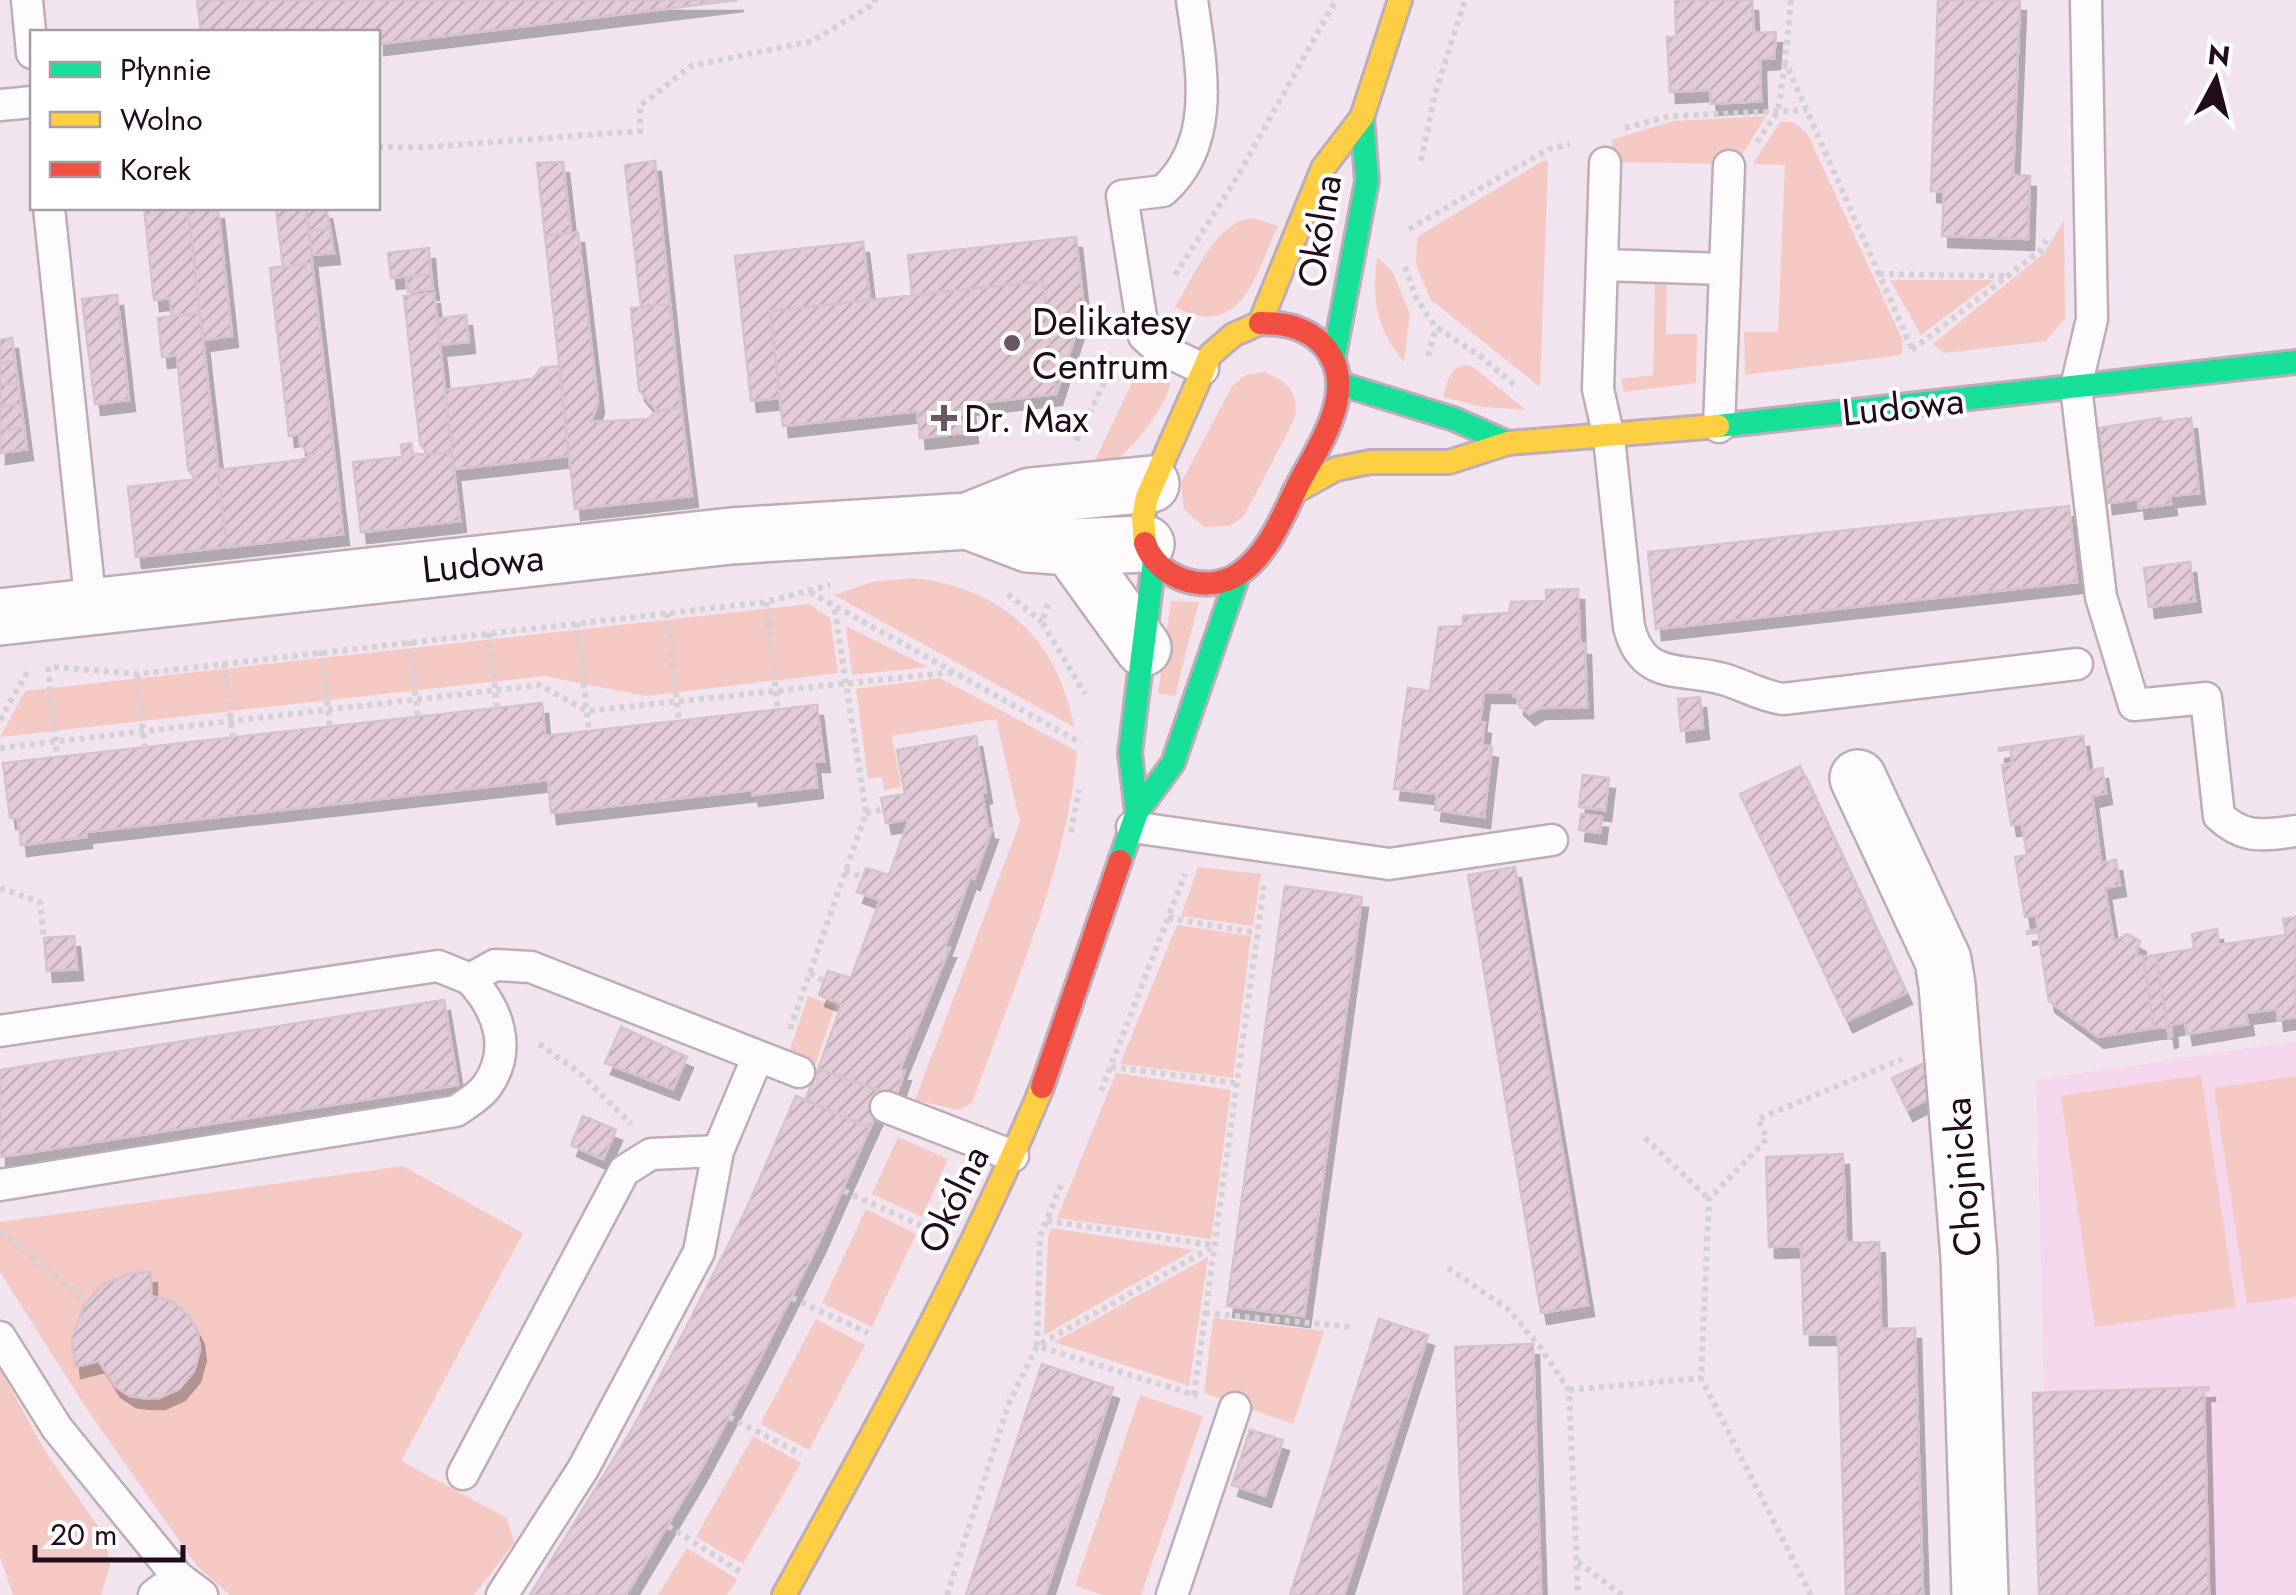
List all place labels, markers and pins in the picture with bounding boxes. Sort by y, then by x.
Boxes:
place label: Delikatesy Centrum [1032,294,1192,393]
marker: Delikatesy Centrum [1001,332,1023,354]
place label: Dr. Max [964,391,1088,446]
marker: Dr. Max [933,407,955,429]

